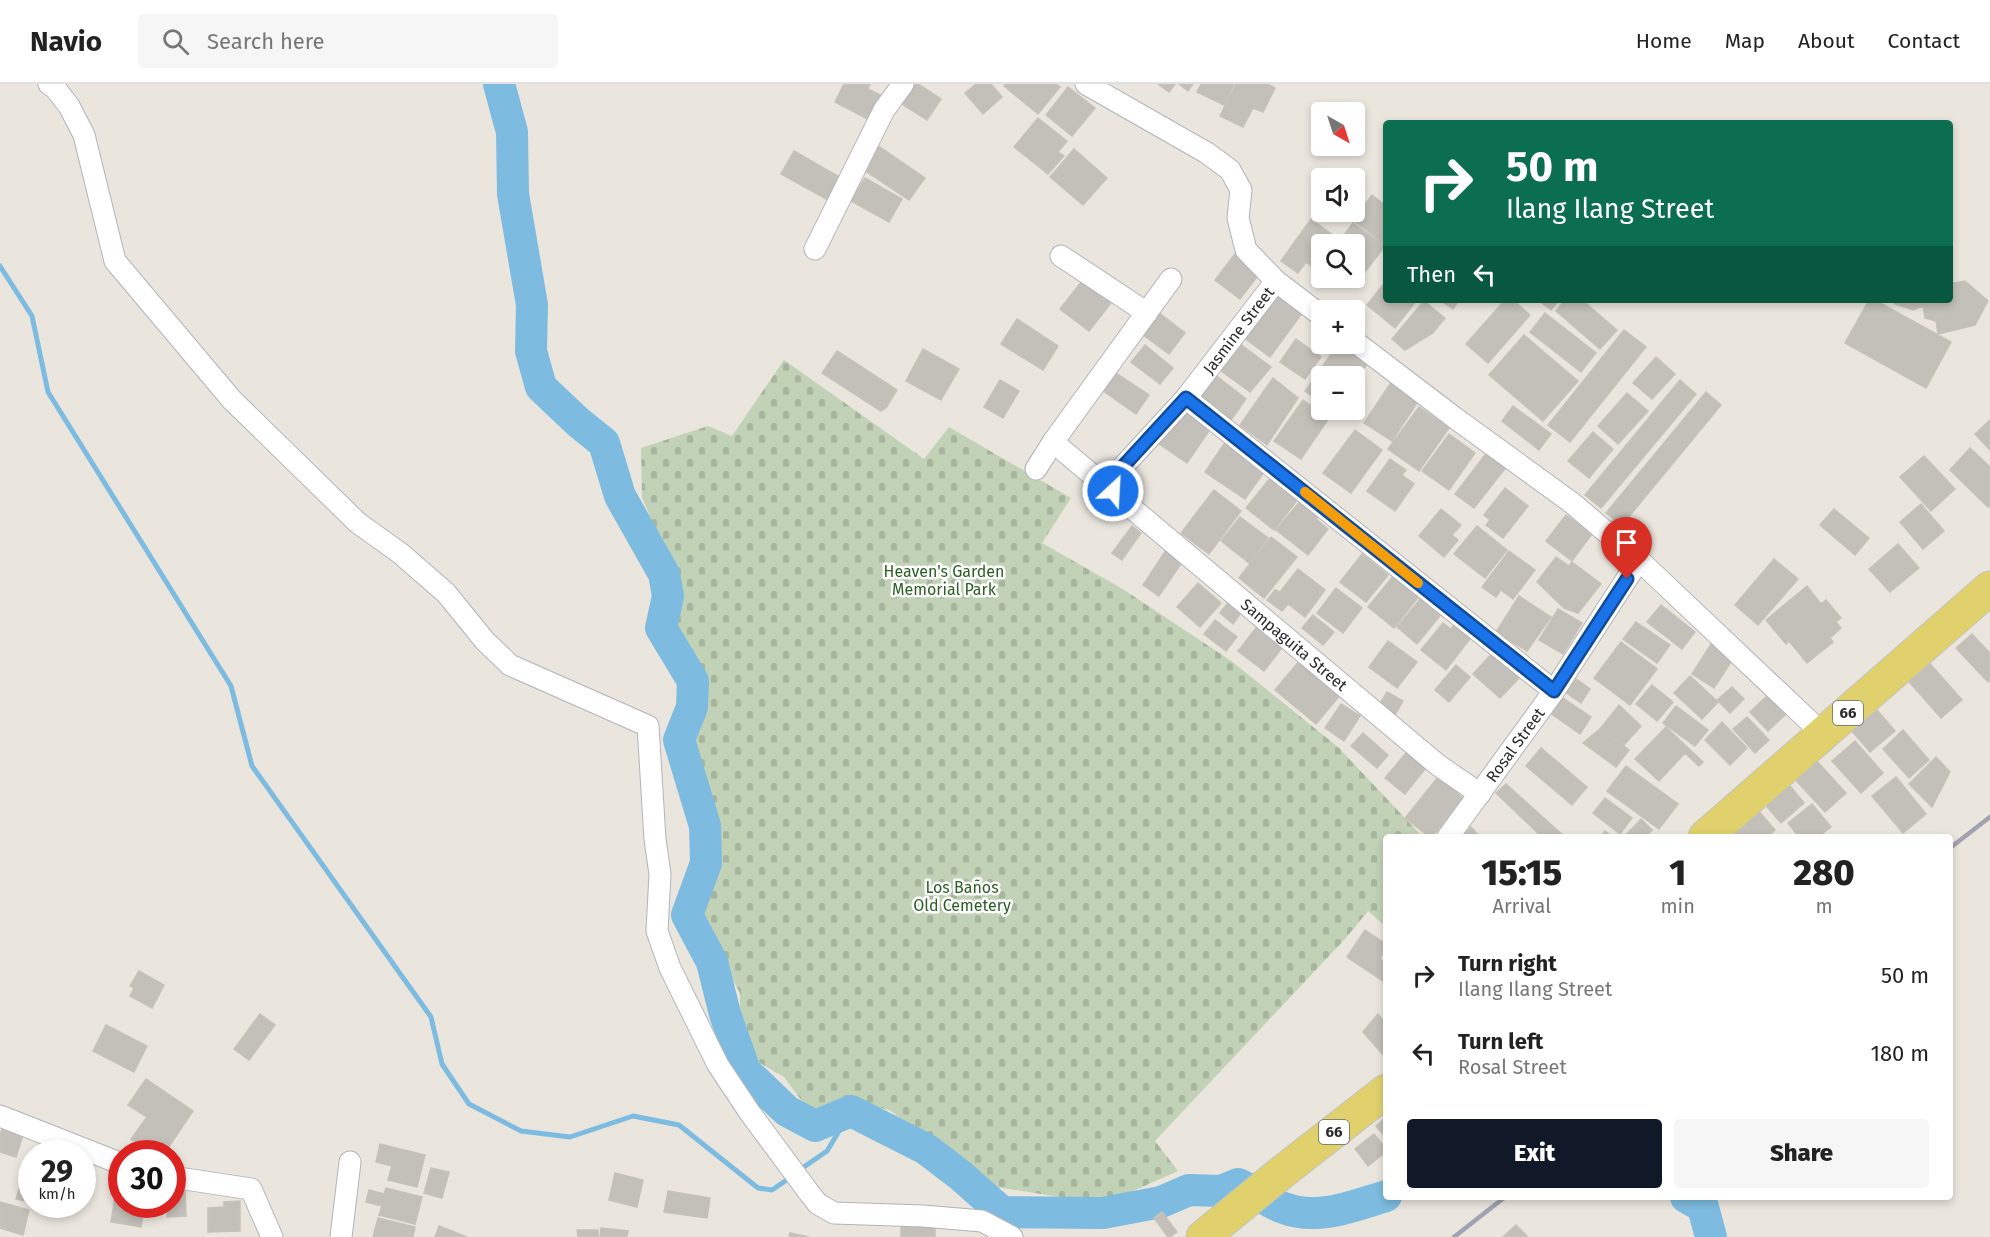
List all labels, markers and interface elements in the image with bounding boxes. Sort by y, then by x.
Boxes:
search box [138,14,558,68]
text: Navio [30,25,102,58]
icon: search [159,25,192,58]
text: Search here [207,28,325,55]
text: Home [1636,28,1692,54]
text: Map [1725,28,1765,54]
text: About [1798,28,1855,54]
text: Contact [1888,28,1960,54]
north arrow [1311,102,1365,156]
map controls [1311,102,1365,420]
text: 50 m [1506,142,1599,192]
icon: right [1407,144,1485,222]
button: sound [1311,168,1365,222]
text: Ilang Ilang Street [1506,193,1714,225]
button: search [1311,234,1365,288]
icon: left [1468,258,1501,291]
text: Then [1407,261,1456,288]
street label: Jasmine Street [1199,283,1278,378]
button: + [1311,300,1365,354]
button: − [1311,366,1365,420]
position arrow [1081,459,1145,523]
pin [1601,517,1652,579]
icon: arrive [1610,526,1643,559]
park label: Heaven's Garden Memorial Park [884,562,1004,599]
street label: Sampaguita Street [1237,594,1352,695]
road number: 66 [1833,701,1863,725]
street label: Rosal Street [1482,704,1548,786]
text: 15:15 [1481,851,1562,895]
text: 1 [1669,851,1686,895]
text: 280 [1793,851,1855,895]
park label: Los Baños Old Cemetery [913,878,1011,915]
text: Arrival [1492,894,1551,918]
text: min [1660,894,1695,918]
text: m [1815,894,1833,918]
text: Turn right [1458,950,1557,977]
icon: right [1407,959,1440,992]
text: 50 m [1881,962,1929,989]
text: Ilang Ilang Street [1458,977,1612,1001]
text: Turn left [1458,1028,1543,1055]
icon: left [1407,1037,1440,1070]
text: 180 m [1870,1040,1929,1067]
text: Rosal Street [1458,1055,1567,1079]
button: Exit [1407,1119,1662,1188]
button: Share [1674,1119,1929,1188]
road number: 66 [1319,1120,1349,1144]
speed limit sign: 30 [108,1140,186,1218]
text: 29 [41,1154,73,1190]
text: km/h [38,1185,76,1203]

